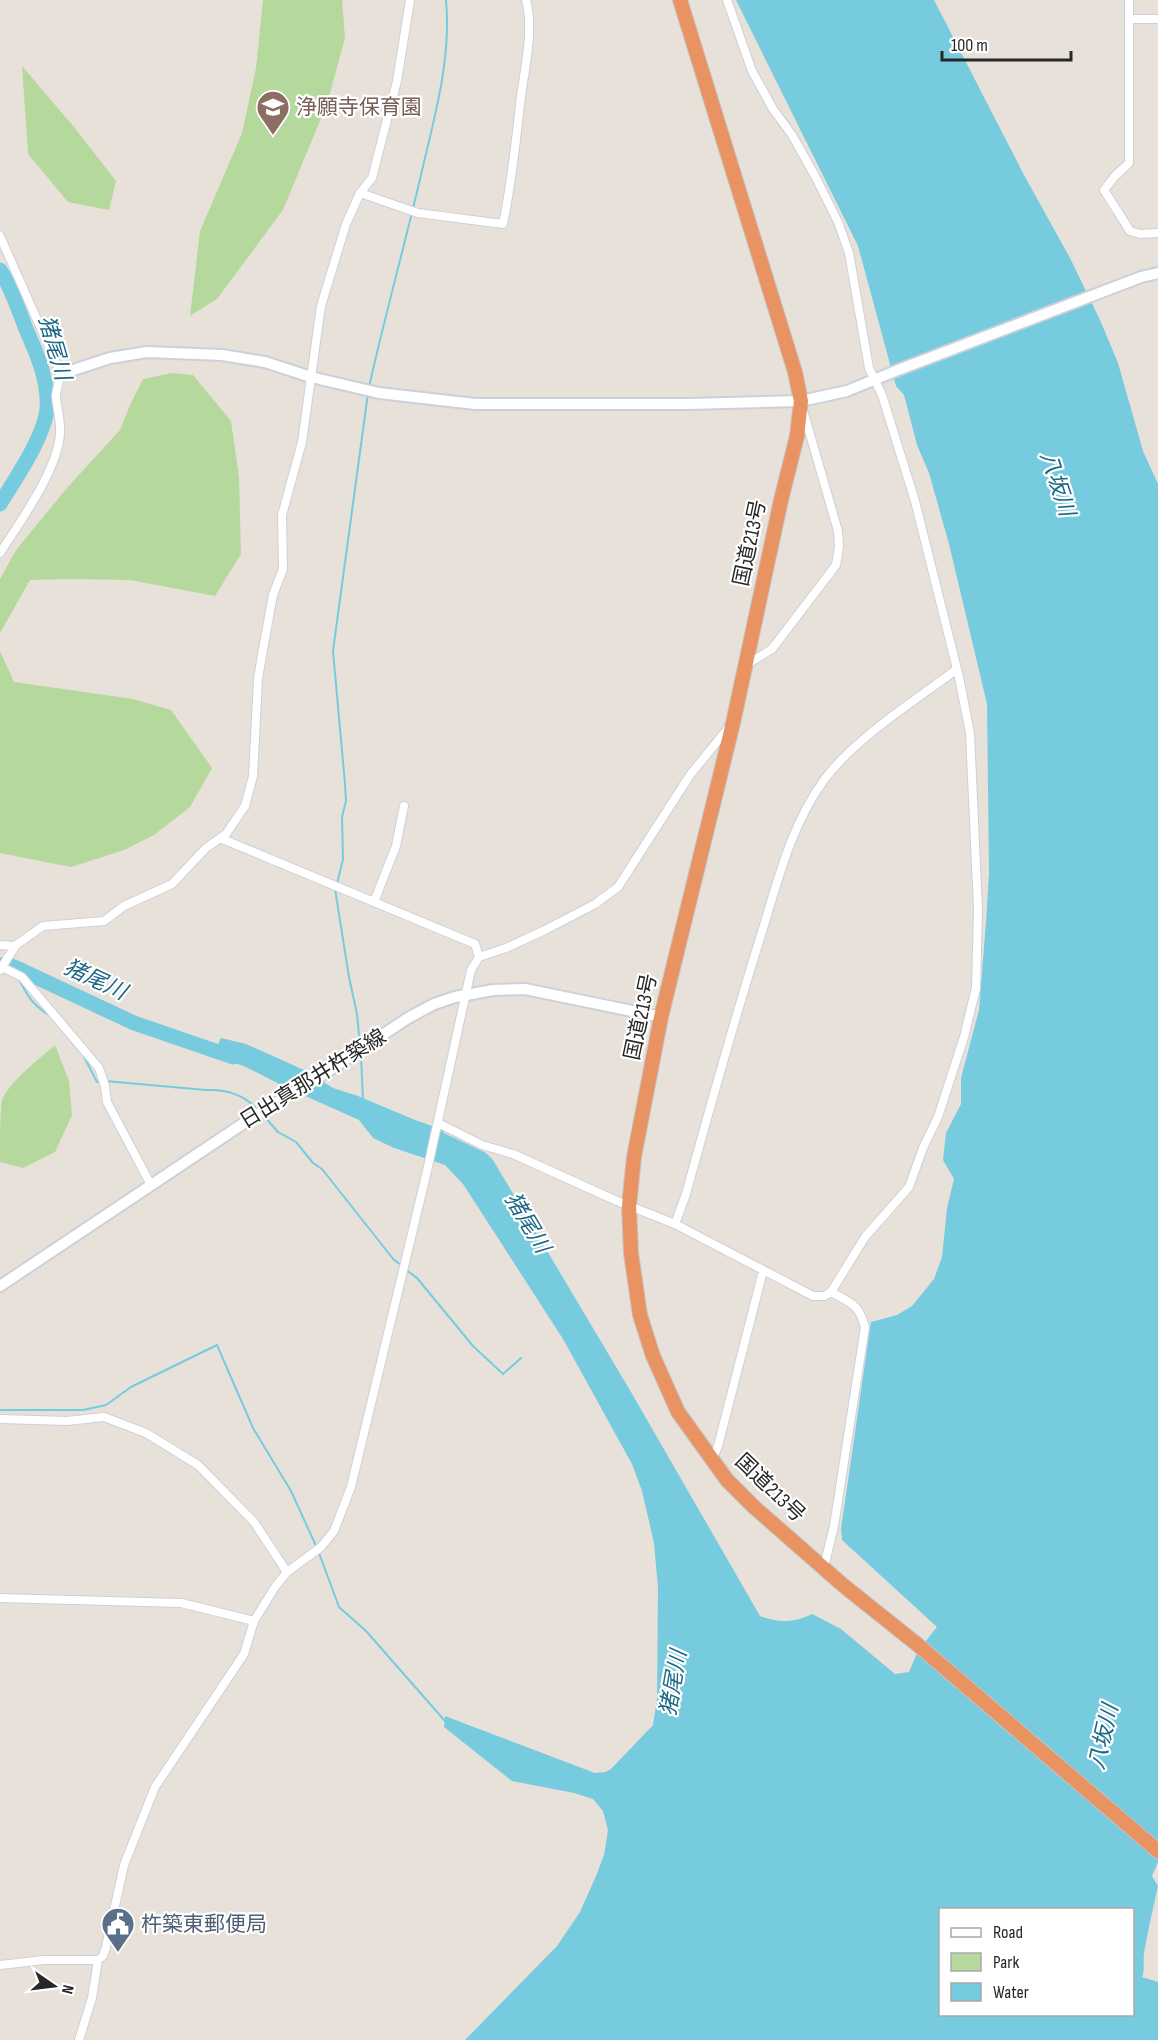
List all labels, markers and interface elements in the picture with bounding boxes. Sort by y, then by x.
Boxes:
scale bar [942,24,1071,62]
text: 100 m [951,35,988,56]
school or university icon: 浄願寺保育園 [255,89,291,136]
place label: 浄願寺保育園 [296,95,422,120]
water label: 猪尾川 [32,313,77,385]
water label: 八坂川 [1034,448,1081,521]
street label: 国道213号 [729,497,771,589]
water label: 猪尾川 [59,954,132,1007]
street label: 国道213号 [620,971,662,1063]
street label: 日出真那井杵築線 [235,1024,391,1134]
water label: 猪尾川 [498,1188,557,1260]
street label: 国道213号 [730,1448,810,1528]
water label: 猪尾川 [655,1646,693,1718]
water label: 八坂川 [1083,1700,1125,1772]
public building icon: 杵築東郵便局 [100,1906,136,1953]
legend [939,1908,1134,2016]
place label: 杵築東郵便局 [141,1912,267,1937]
text: Road [993,1922,1023,1943]
text: Park [993,1952,1019,1973]
north arrow [24,1956,84,2016]
text: Water [993,1982,1029,2003]
text: N [57,1983,77,1996]

